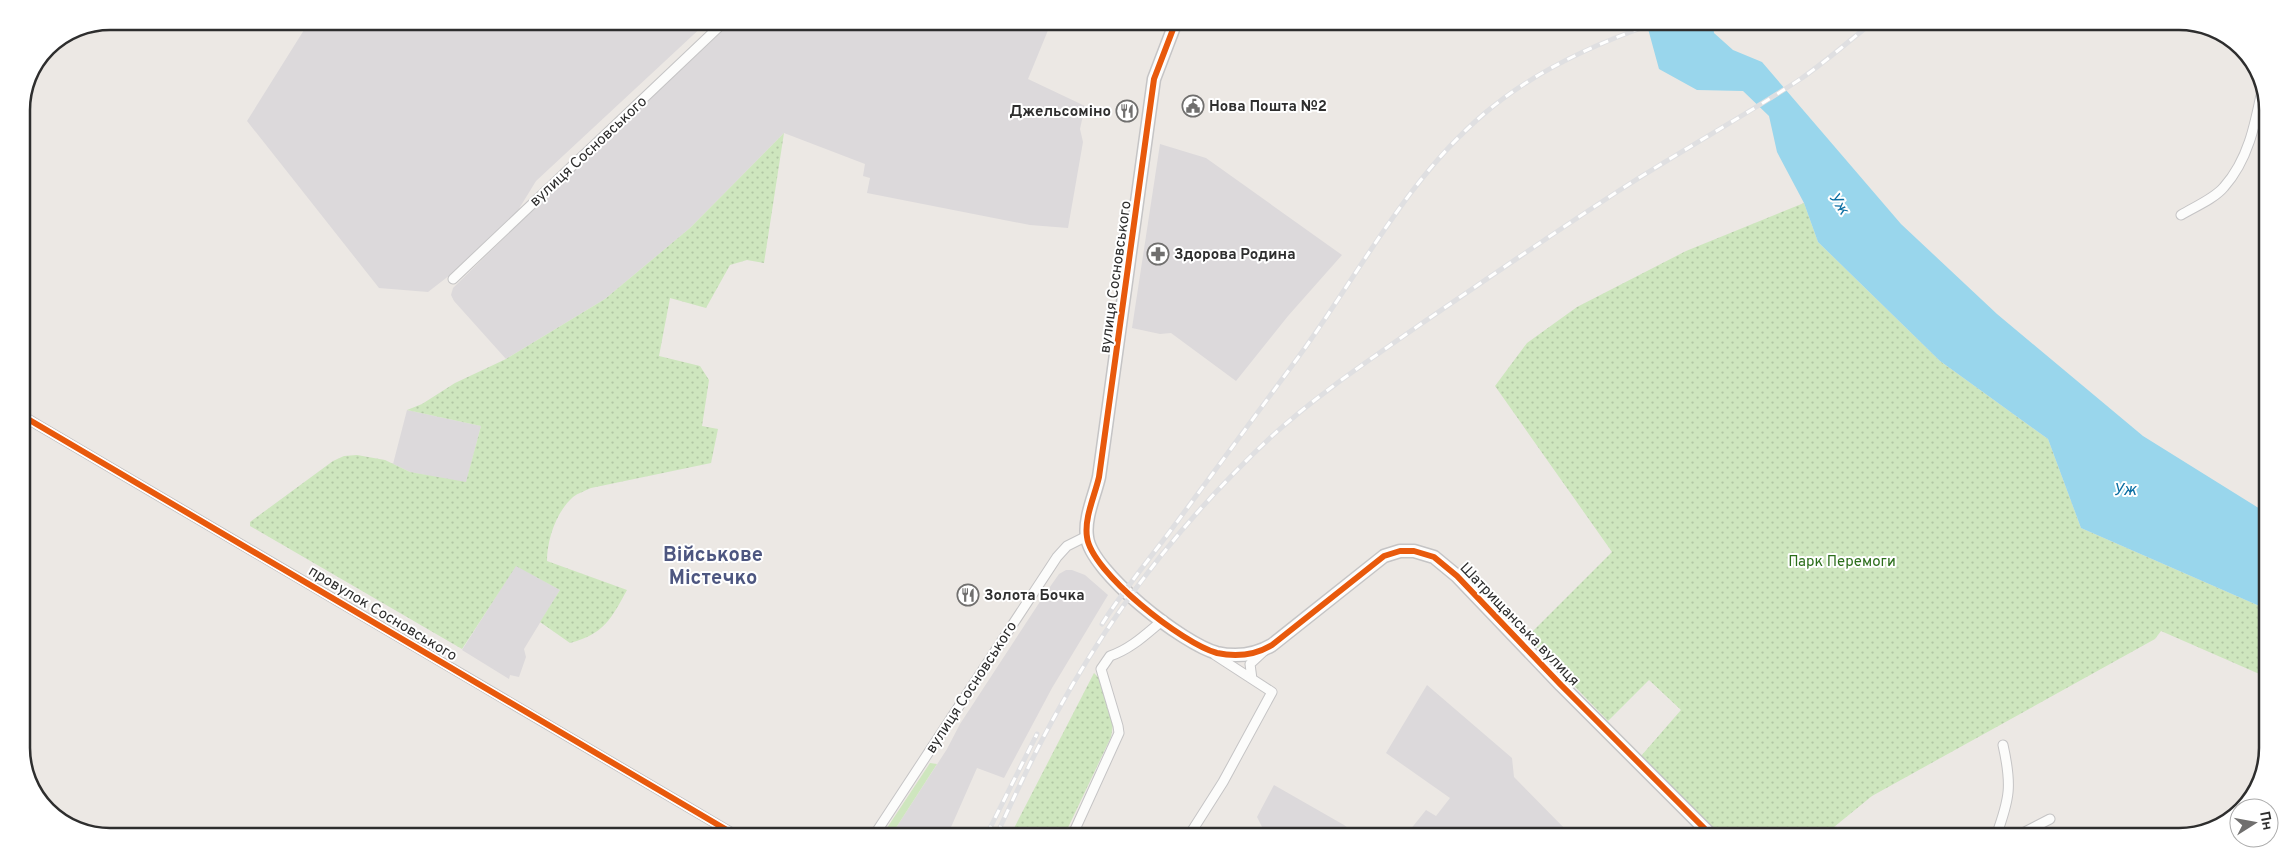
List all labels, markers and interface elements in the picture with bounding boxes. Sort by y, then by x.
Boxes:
street label: вулиця Сосновського [526,93,652,212]
public building icon: Нова Пошта №2 [1181,94,1205,118]
place label: Нова Пошта №2 [1209,98,1327,117]
restaurant icon: Джельсоміно [1115,99,1139,123]
place label: Джельсоміно [1010,103,1111,122]
water label: Уж [1824,189,1853,220]
street label: вулиця Сосновського [1096,200,1137,355]
pharmacy icon: Здорова Родина [1146,242,1170,266]
place label: Здорова Родина [1174,246,1296,265]
water label: Уж [2114,481,2137,501]
district label: Військове Містечко [663,543,763,592]
park label: Парк Перемоги [1788,553,1896,572]
street label: Шатрищанська вулиця [1455,559,1583,691]
street label: провулок Сосновського [304,562,460,666]
restaurant icon: Золота Бочка [956,583,980,607]
place label: Золота Бочка [984,587,1085,606]
street label: вулиця Сосновського [922,618,1022,758]
north arrow [2229,798,2279,848]
text: Пн [2255,810,2275,832]

